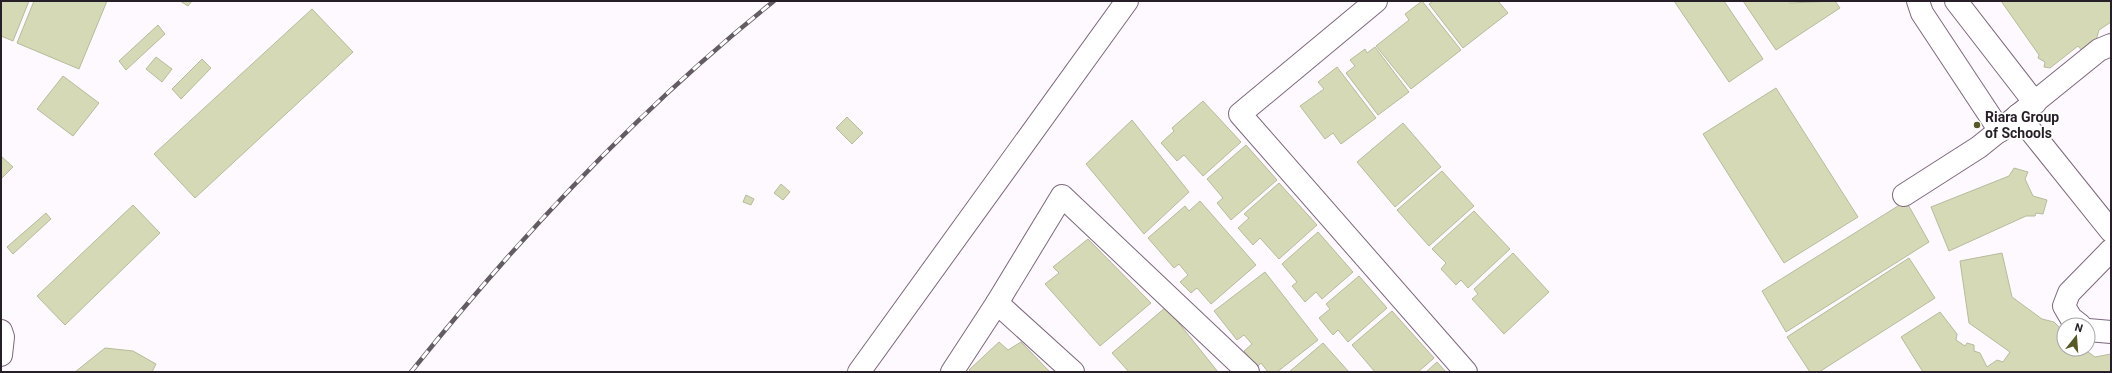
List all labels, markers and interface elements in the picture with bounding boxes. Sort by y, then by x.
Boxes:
place label: Riara Group of Schools [1985,109,2059,141]
marker: Riara Group of Schools [1972,120,1982,130]
north arrow [2056,317,2096,357]
text: N [2073,321,2085,335]

